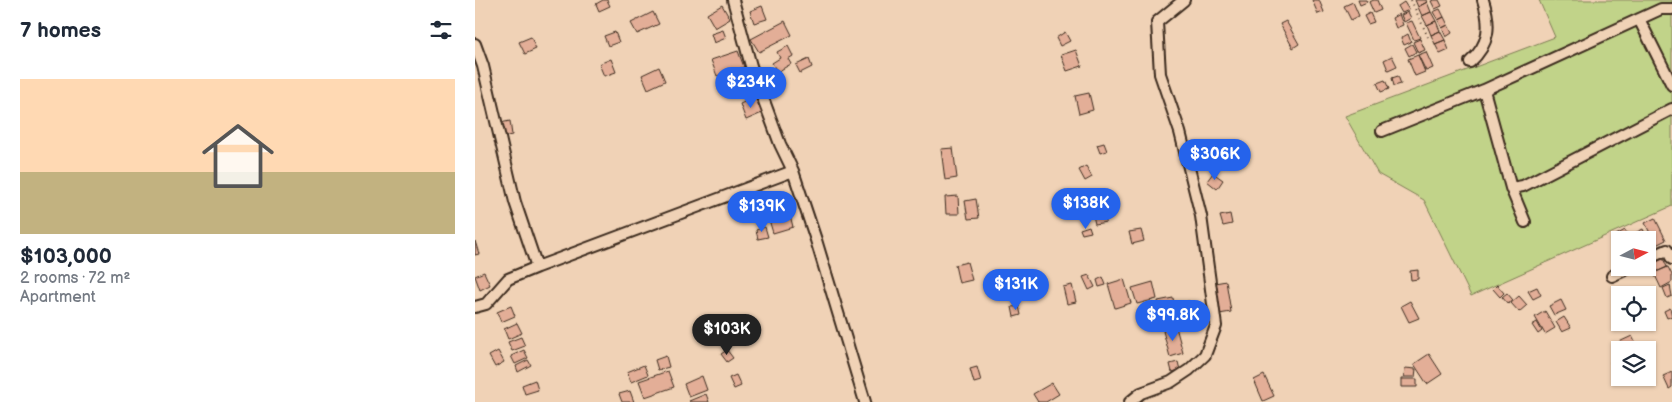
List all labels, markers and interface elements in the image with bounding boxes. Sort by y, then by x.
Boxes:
icon: filters [427,16,455,44]
text: 7 homes [20,18,101,43]
pin: $234K [716,66,786,109]
text: $234K [726,73,776,92]
icon: home [193,111,283,201]
pin: $306K [1180,138,1250,181]
text: $306K [1190,145,1240,164]
pin: $138K [1051,188,1121,230]
pin: $139K [727,190,797,233]
text: $138K [1062,194,1110,213]
text: $139K [739,197,785,216]
north arrow [1611,231,1656,276]
map controls [1611,231,1656,386]
text: $103,000 [20,244,112,269]
pin: $131K [981,268,1051,311]
text: 2 rooms · 72 m² [20,269,130,288]
text: $131K [994,275,1038,294]
button: locate [1611,286,1656,331]
text: Apartment [20,288,96,307]
pin: $99.8K [1132,300,1214,342]
text: $99.8K [1146,306,1200,325]
pin: $103K [692,314,762,356]
text: $103K [703,320,751,339]
button: layers [1611,341,1656,386]

